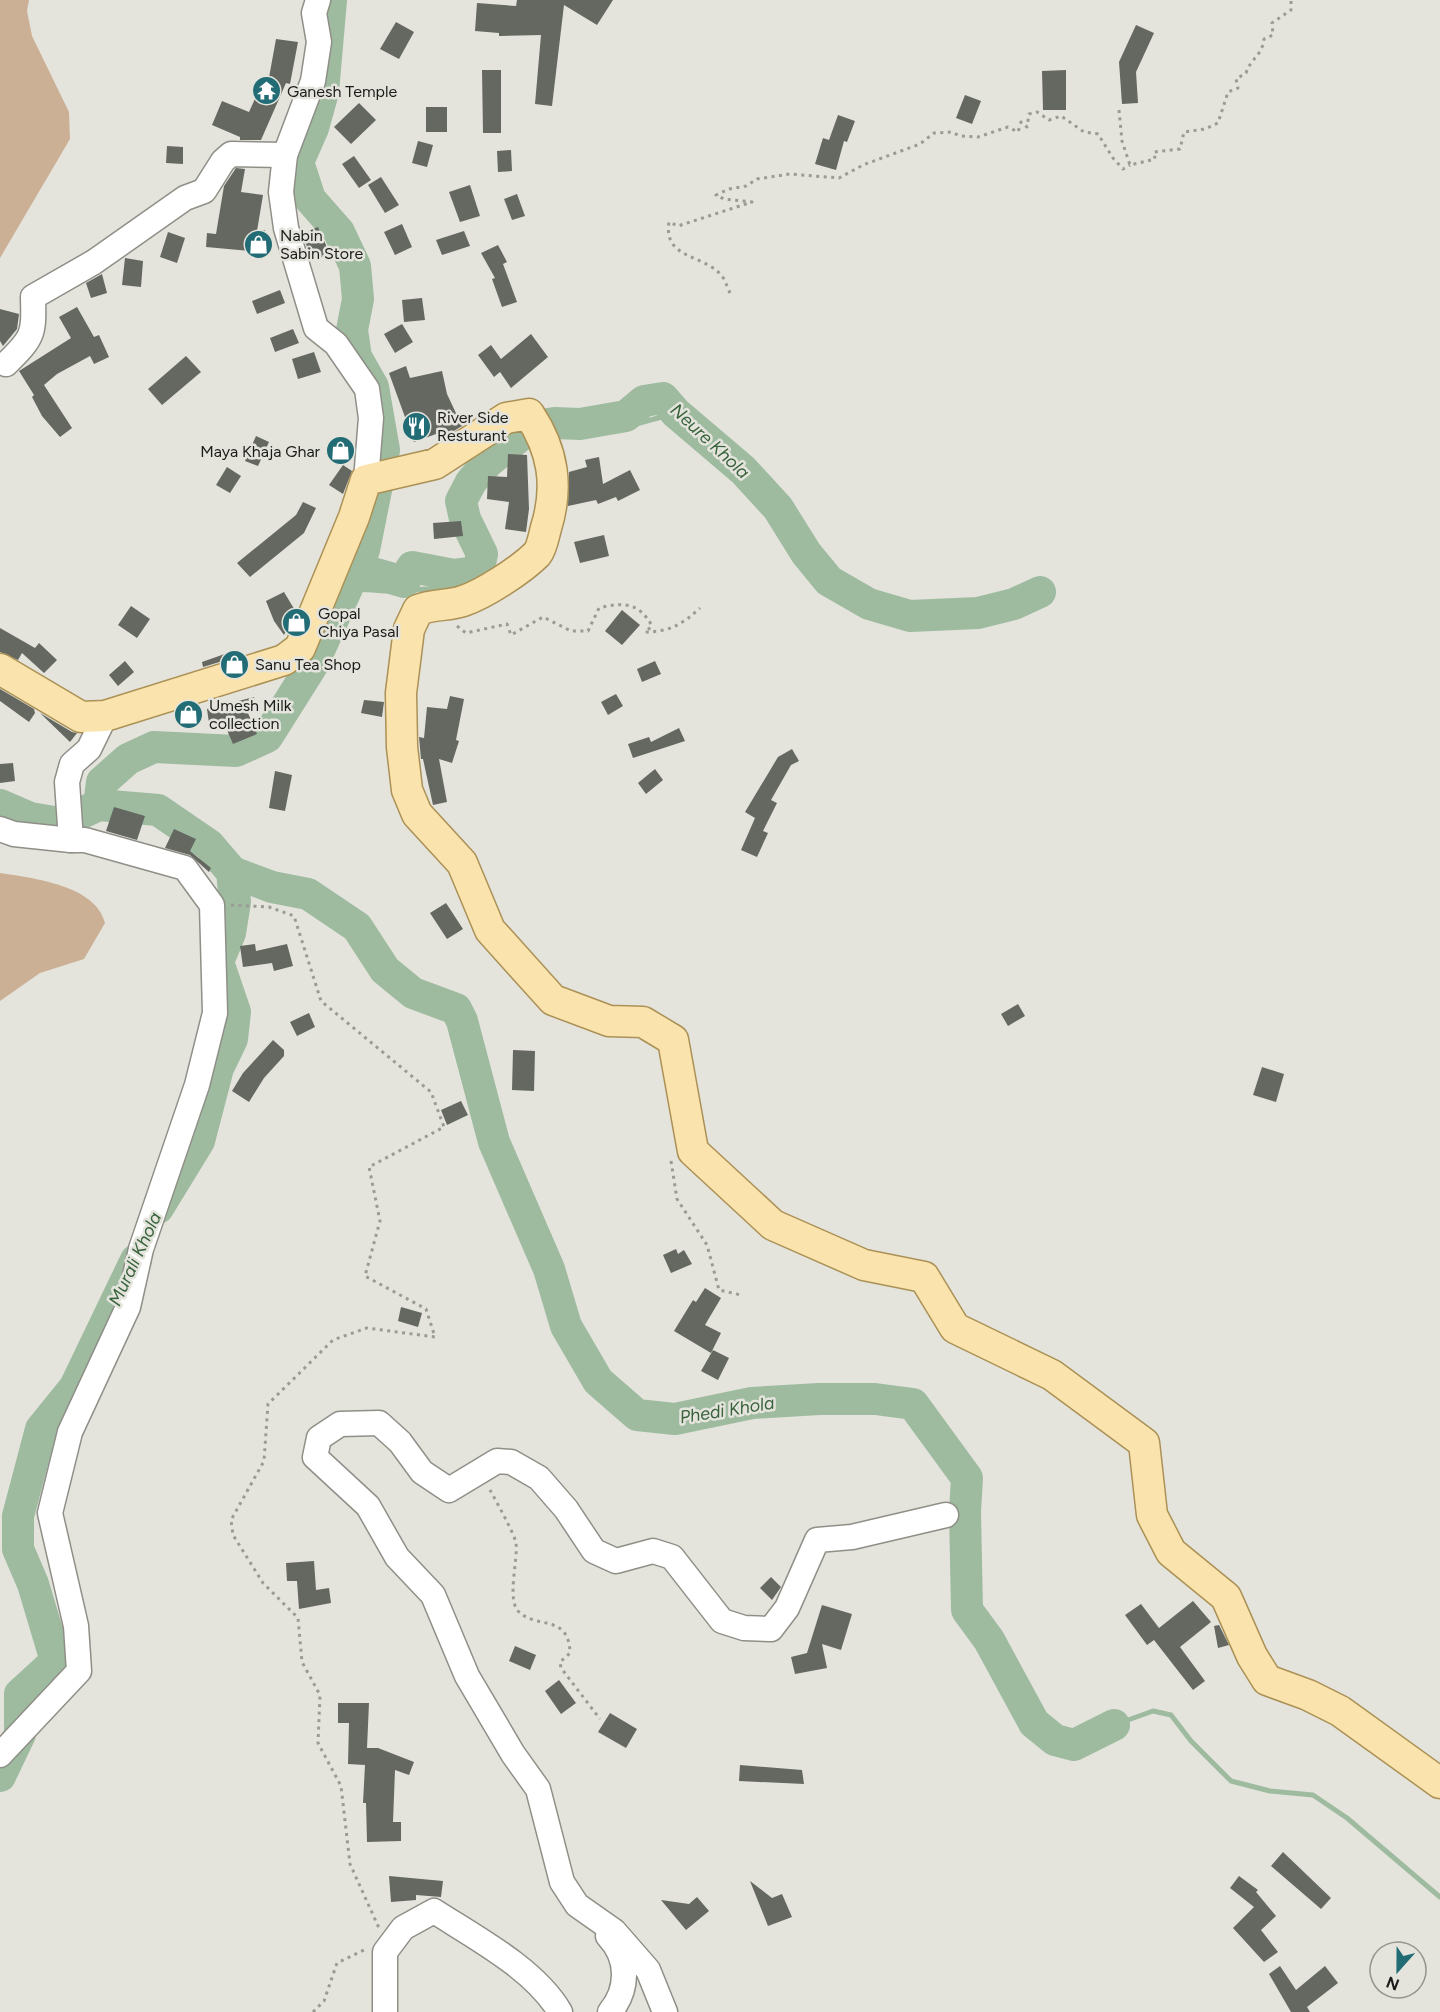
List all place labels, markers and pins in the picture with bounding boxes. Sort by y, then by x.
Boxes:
temple icon: Ganesh Temple [250,75,282,107]
place label: Ganesh Temple [287,82,397,101]
place label: Nabin Sabin Store [280,226,363,263]
shop icon: Nabin Sabin Store [243,228,275,260]
place label: River Side Resturant [437,408,509,445]
restaurant icon: River Side Resturant [400,410,432,442]
shop icon: Maya Khaja Ghar [325,435,357,467]
place label: Maya Khaja Ghar [200,442,321,461]
place label: Gopal Chiya Pasal [318,604,399,641]
shop icon: Gopal Chiya Pasal [281,606,313,638]
shop icon: Sanu Tea Shop [218,648,250,680]
place label: Sanu Tea Shop [255,655,361,674]
place label: Umesh Milk collection [209,696,292,733]
shop icon: Umesh Milk collection [172,698,204,730]

